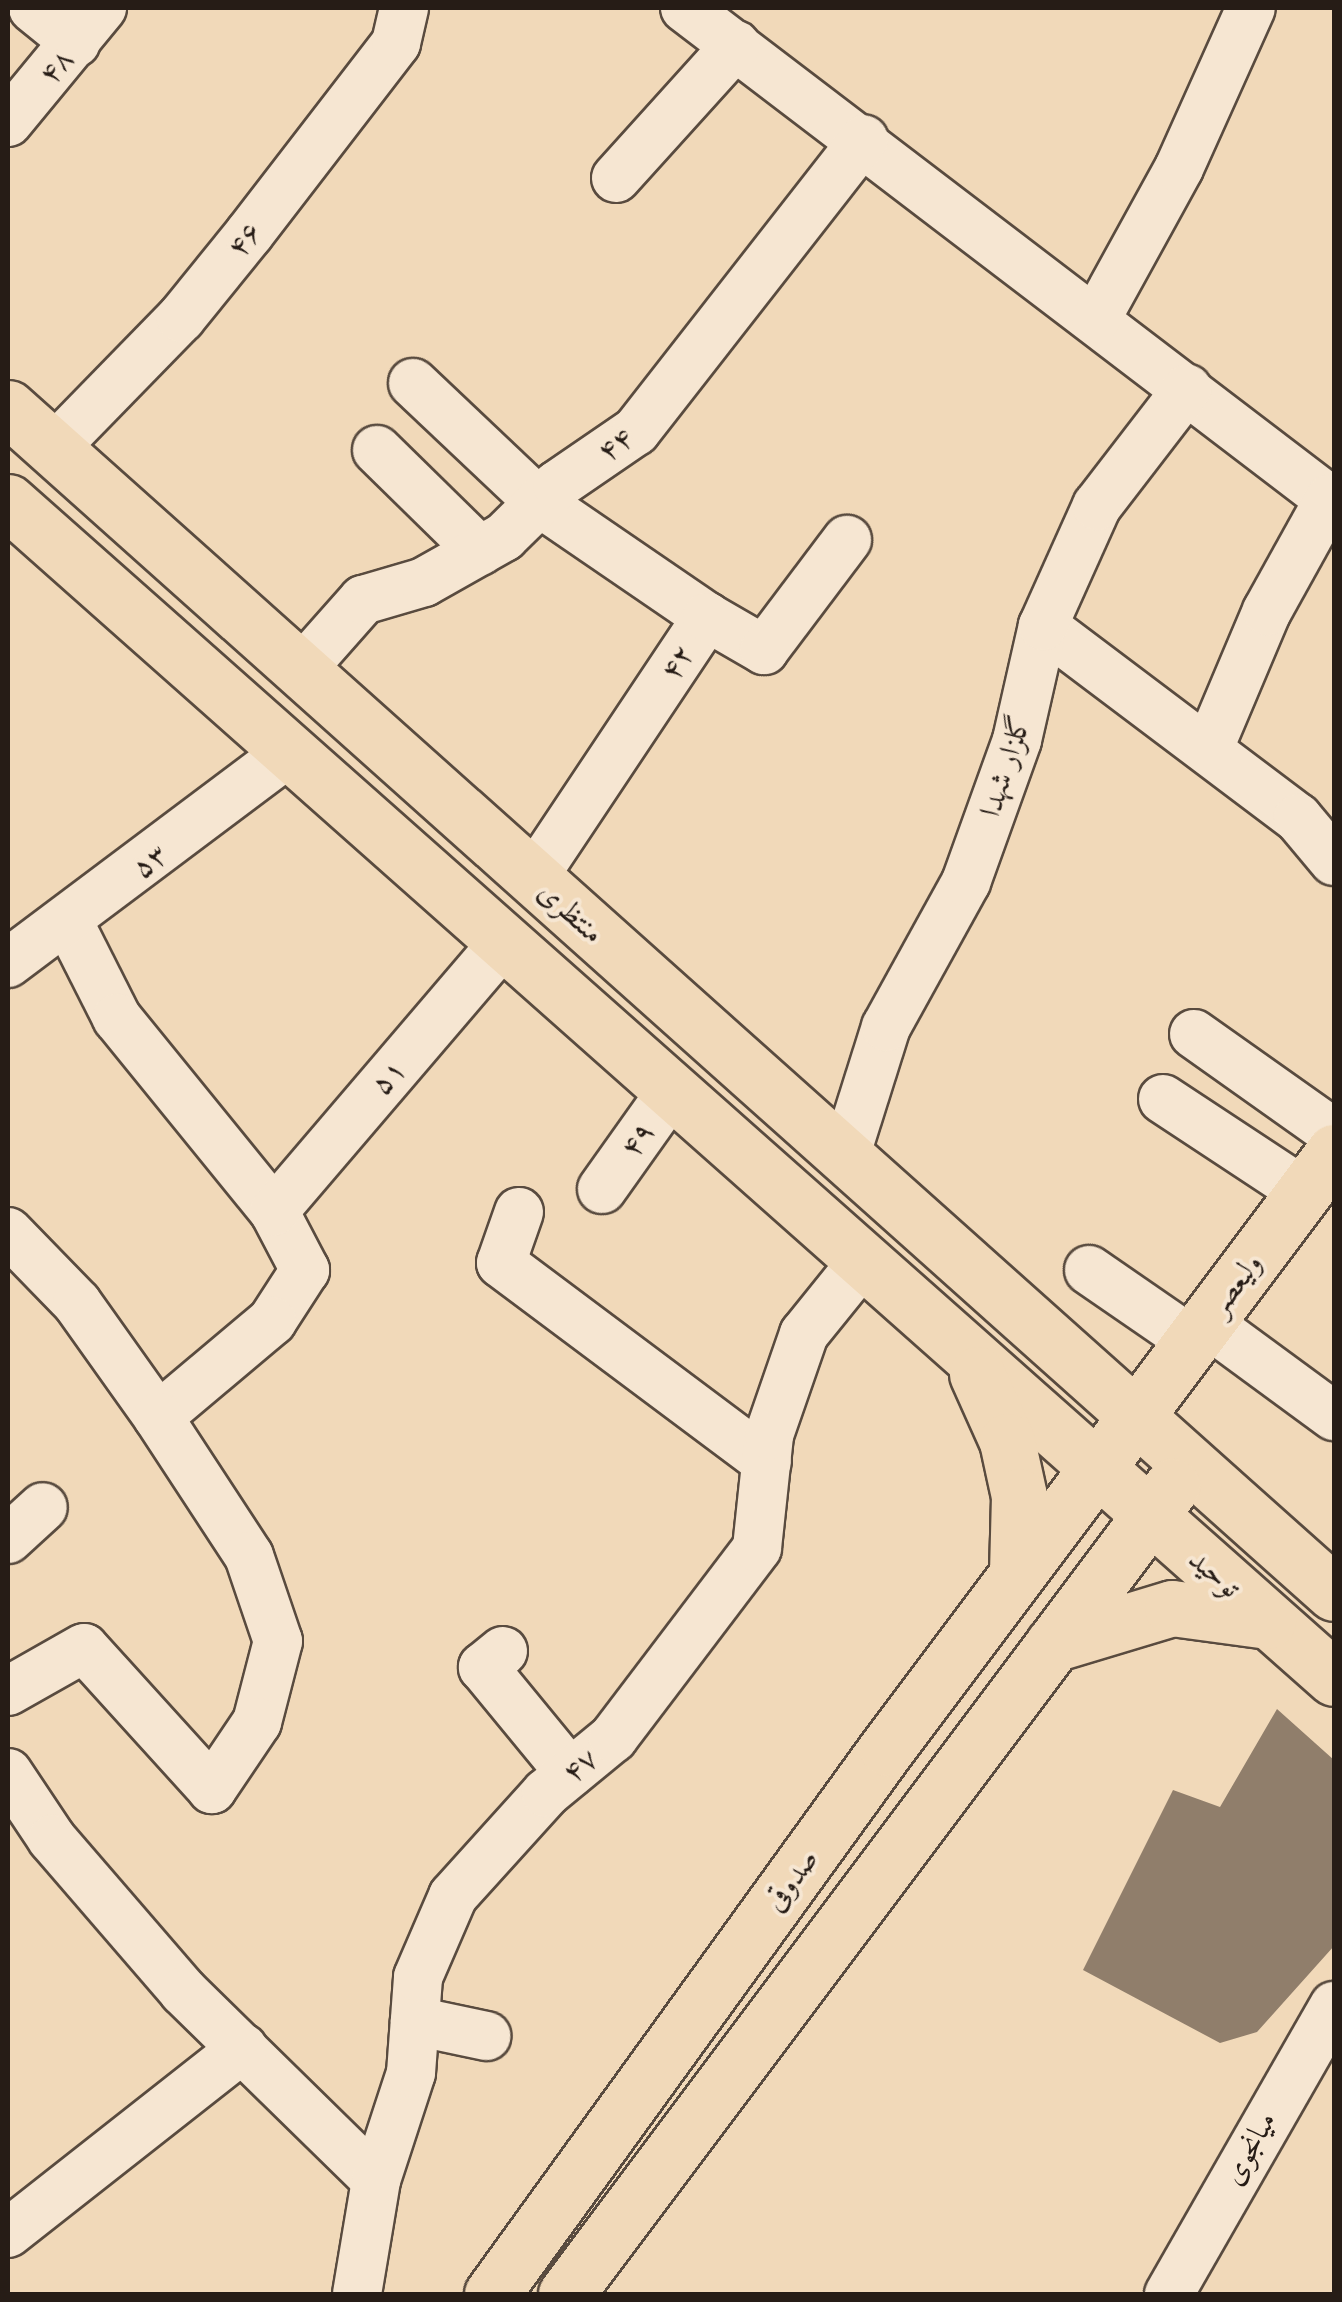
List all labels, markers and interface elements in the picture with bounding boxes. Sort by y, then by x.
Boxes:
street label: ۴۸ [31,41,81,91]
street label: ۴۶ [219,214,269,264]
street label: ۴۴ [590,419,640,469]
street label: ۴۲ [652,637,702,687]
street label: گلزار شهدا [972,711,1038,821]
street label: ۵۳ [125,836,175,886]
street label: منتظری [531,873,611,951]
street label: ۵۱ [363,1052,413,1102]
street label: ۴۹ [612,1114,662,1164]
street label: ولیعصر [1200,1246,1270,1322]
street label: توحید [1182,1541,1248,1605]
street label: ۴۷ [555,1740,605,1790]
street label: صدوقی [756,1842,826,1918]
street label: میانجوی [1214,2105,1284,2191]

